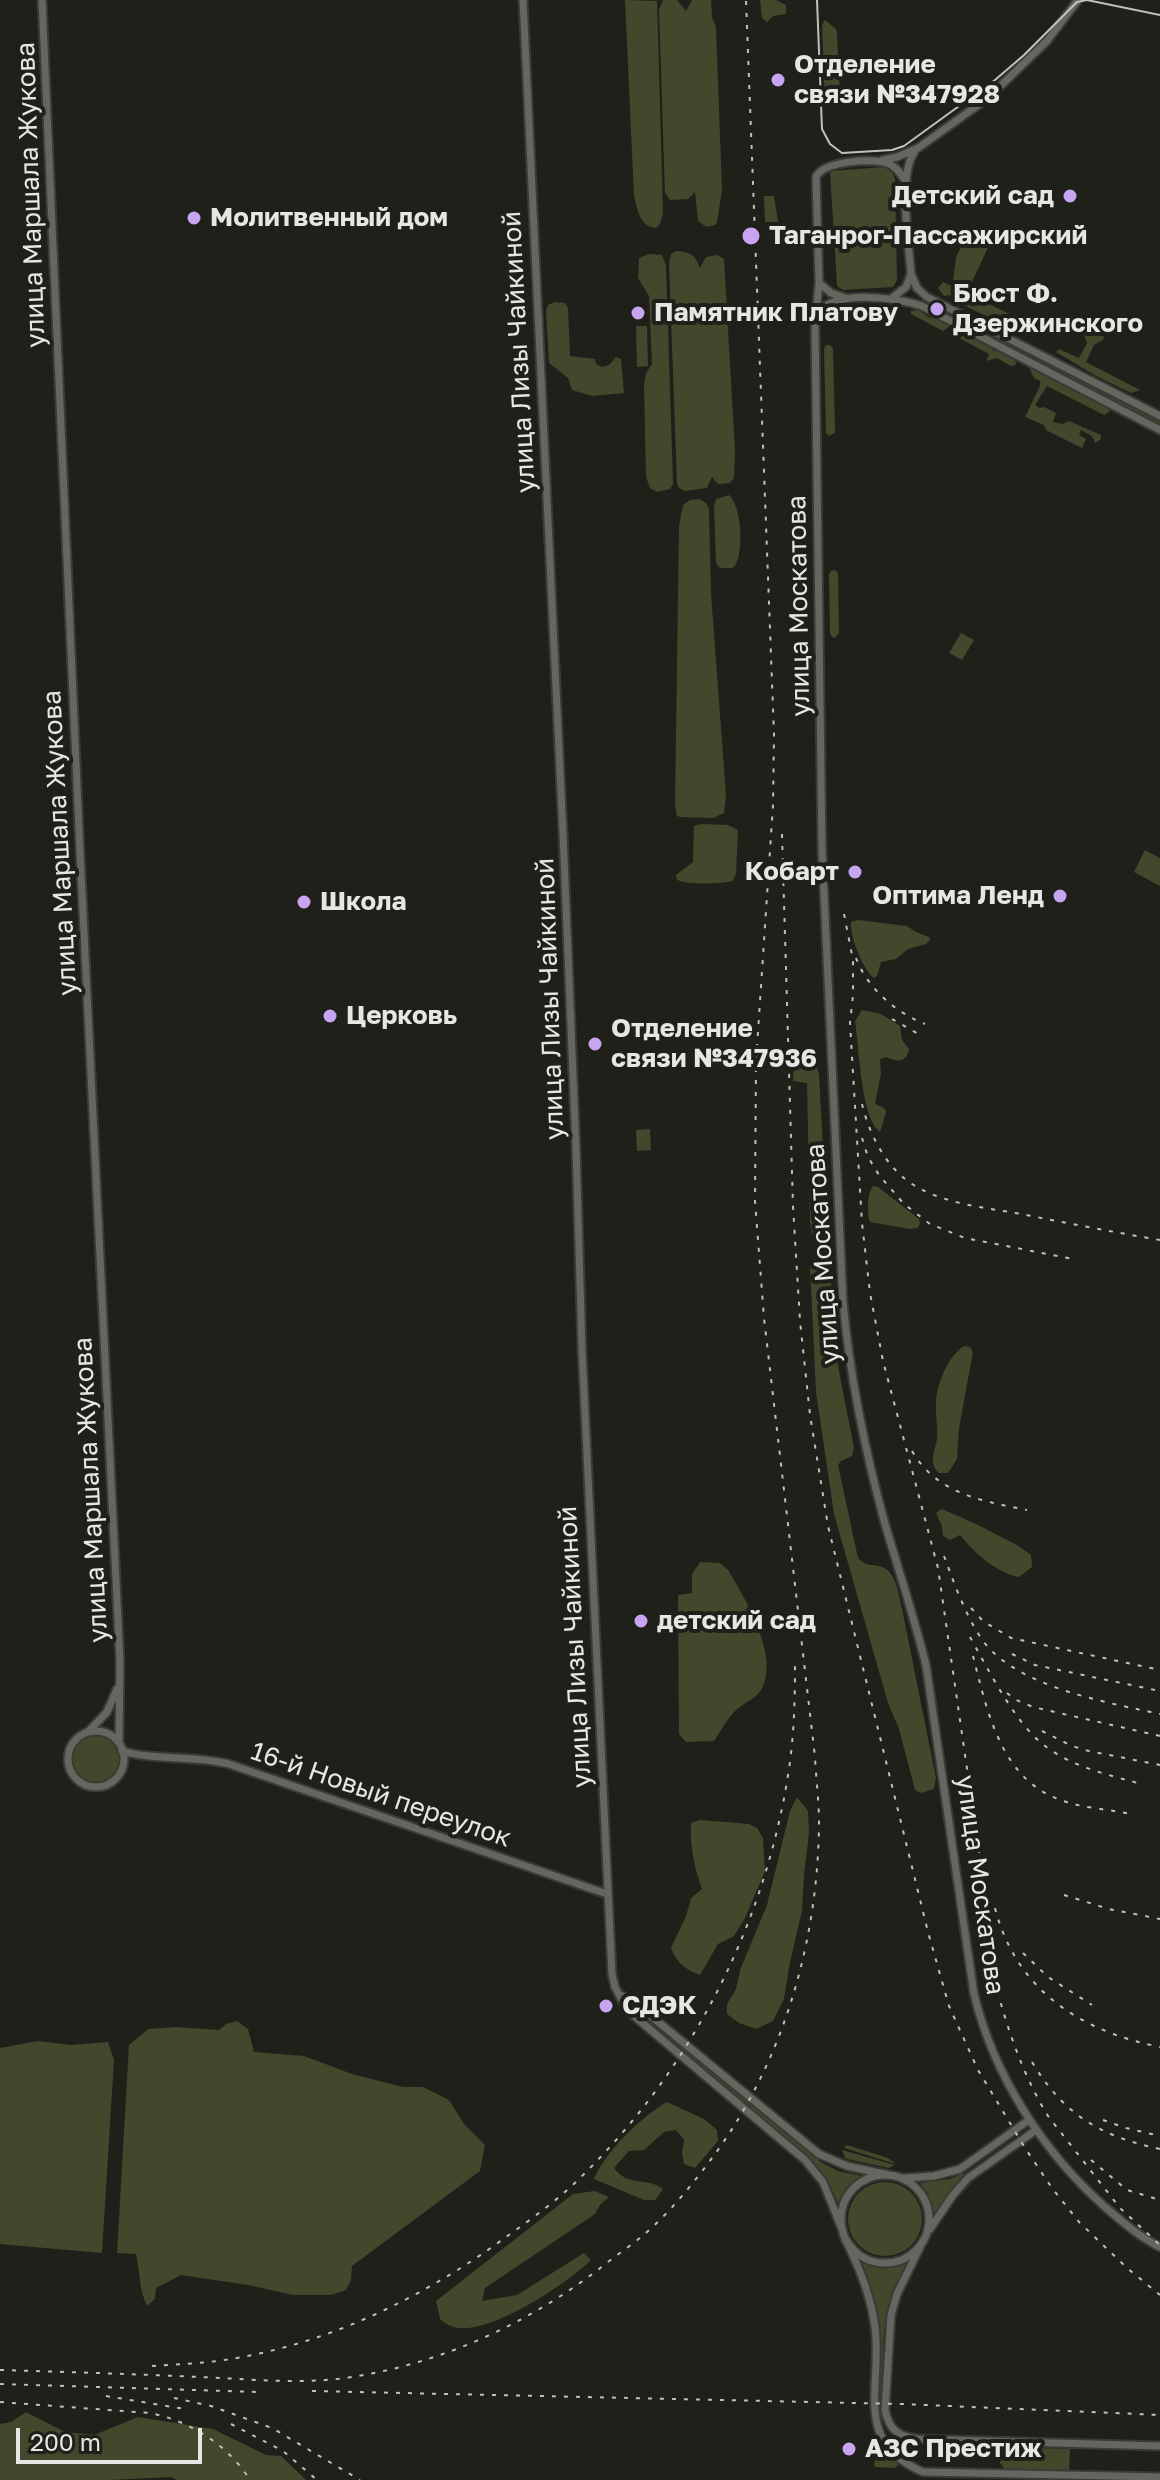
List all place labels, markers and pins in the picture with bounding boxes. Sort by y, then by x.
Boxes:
place label: Отделение связи №347928 [794,49,1000,110]
marker: Отделение связи №347928 [769,71,787,89]
place label: Детский сад [892,180,1054,212]
marker: Детский сад [1061,187,1079,205]
place label: Молитвенный дом [210,202,448,234]
marker: Молитвенный дом [185,209,203,227]
place label: Таганрог-Пассажирский [769,220,1087,252]
marker: Таганрог-Пассажирский [740,225,762,247]
place label: Бюст Ф. Дзержинского [953,278,1143,340]
place label: Памятник Платову [654,297,898,329]
marker: Бюст Ф. Дзержинского [928,300,946,318]
marker: Памятник Платову [629,304,647,322]
place label: Кобарт [745,856,839,888]
marker: Кобарт [846,863,864,881]
place label: Оптима Ленд [872,880,1044,912]
place label: Школа [320,886,406,918]
marker: Оптима Ленд [1051,887,1069,905]
marker: Школа [295,893,313,911]
place label: Церковь [346,1000,457,1032]
marker: Церковь [321,1007,339,1025]
place label: Отделение связи №347936 [611,1013,817,1074]
marker: Отделение связи №347936 [586,1035,604,1053]
place label: детский сад [657,1605,816,1637]
marker: детский сад [632,1612,650,1630]
place label: СДЭК [622,1990,697,2022]
marker: СДЭК [597,1997,615,2015]
place label: АЗС Престиж [865,2433,1042,2465]
marker: АЗС Престиж [840,2440,858,2458]

